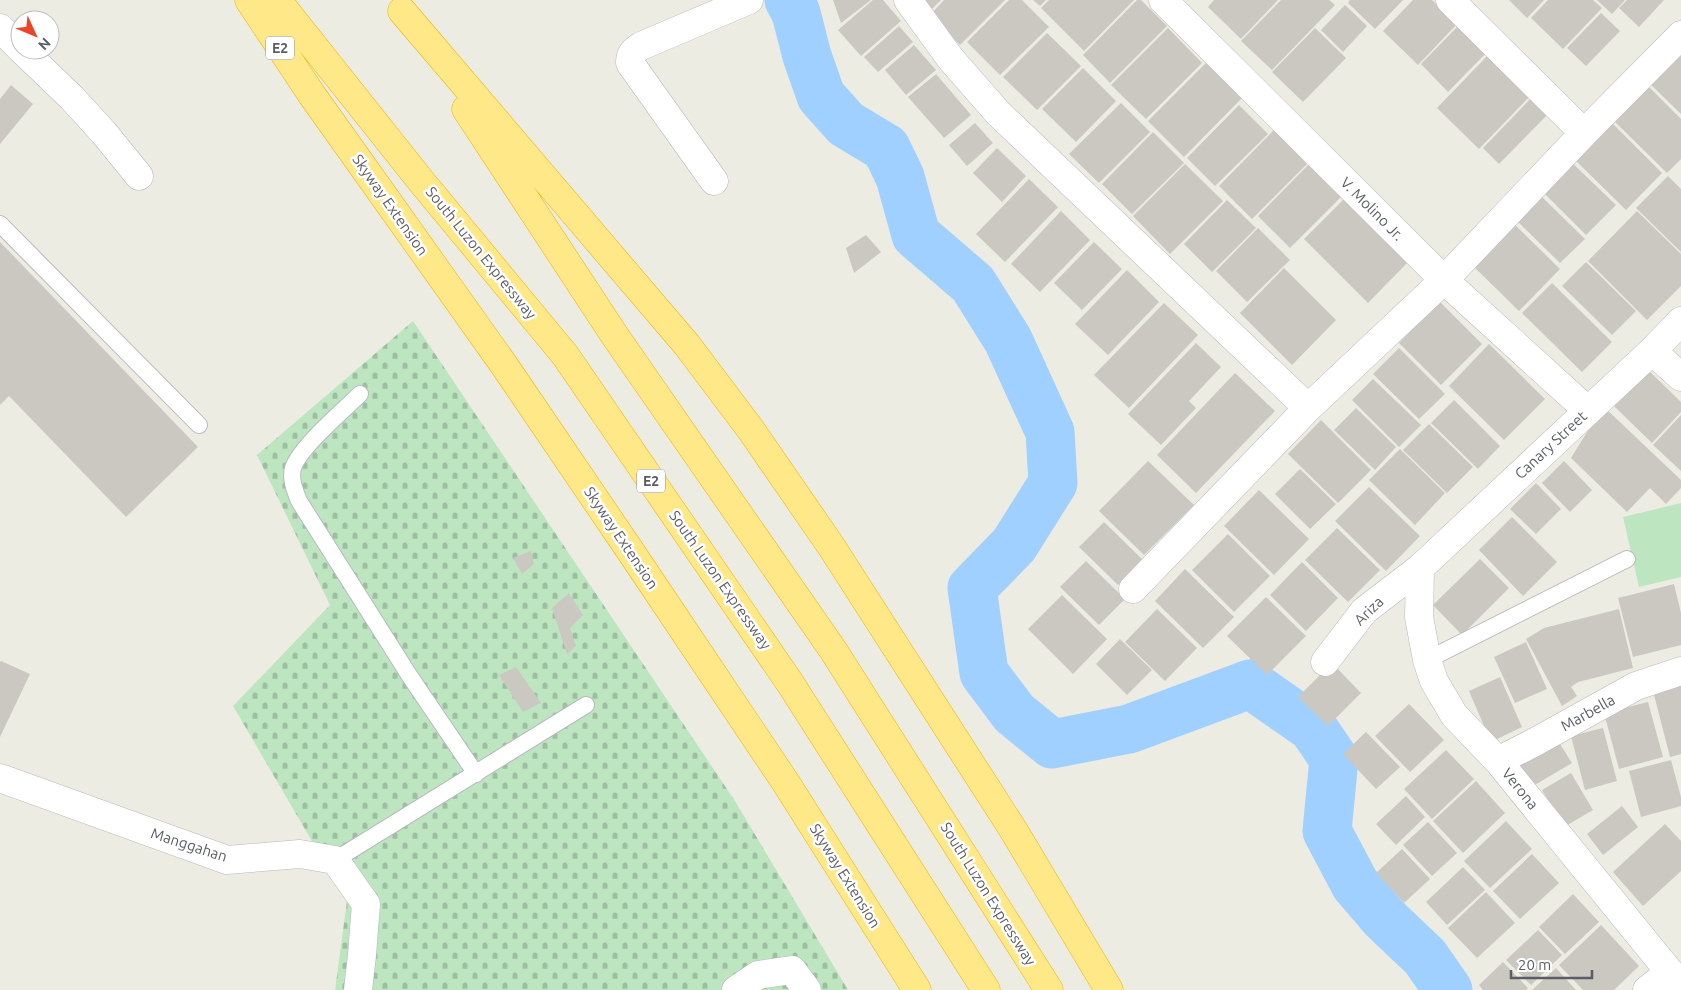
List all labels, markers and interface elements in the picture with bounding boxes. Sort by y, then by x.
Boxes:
north arrow [10,10,60,60]
text: N [35,35,54,53]
road number: E2 [266,36,294,59]
street label: Skyway Extension [349,151,432,258]
street label: V. Molino Jr. [1337,174,1407,244]
street label: South Luzon Expressway [423,183,540,322]
street label: Canary Street [1511,407,1590,482]
road number: E2 [637,470,665,492]
street label: Skyway Extension [581,484,662,592]
street label: South Luzon Expressway [666,507,775,652]
street label: Ariza [1351,593,1387,628]
street label: Marbella [1558,691,1618,734]
street label: Verona [1499,765,1542,813]
street label: South Luzon Expressway [937,819,1039,968]
street label: Skyway Extension [807,821,884,931]
street label: Manggahan [149,824,229,865]
scale bar [1511,948,1592,980]
text: 20 m [1518,956,1551,973]

